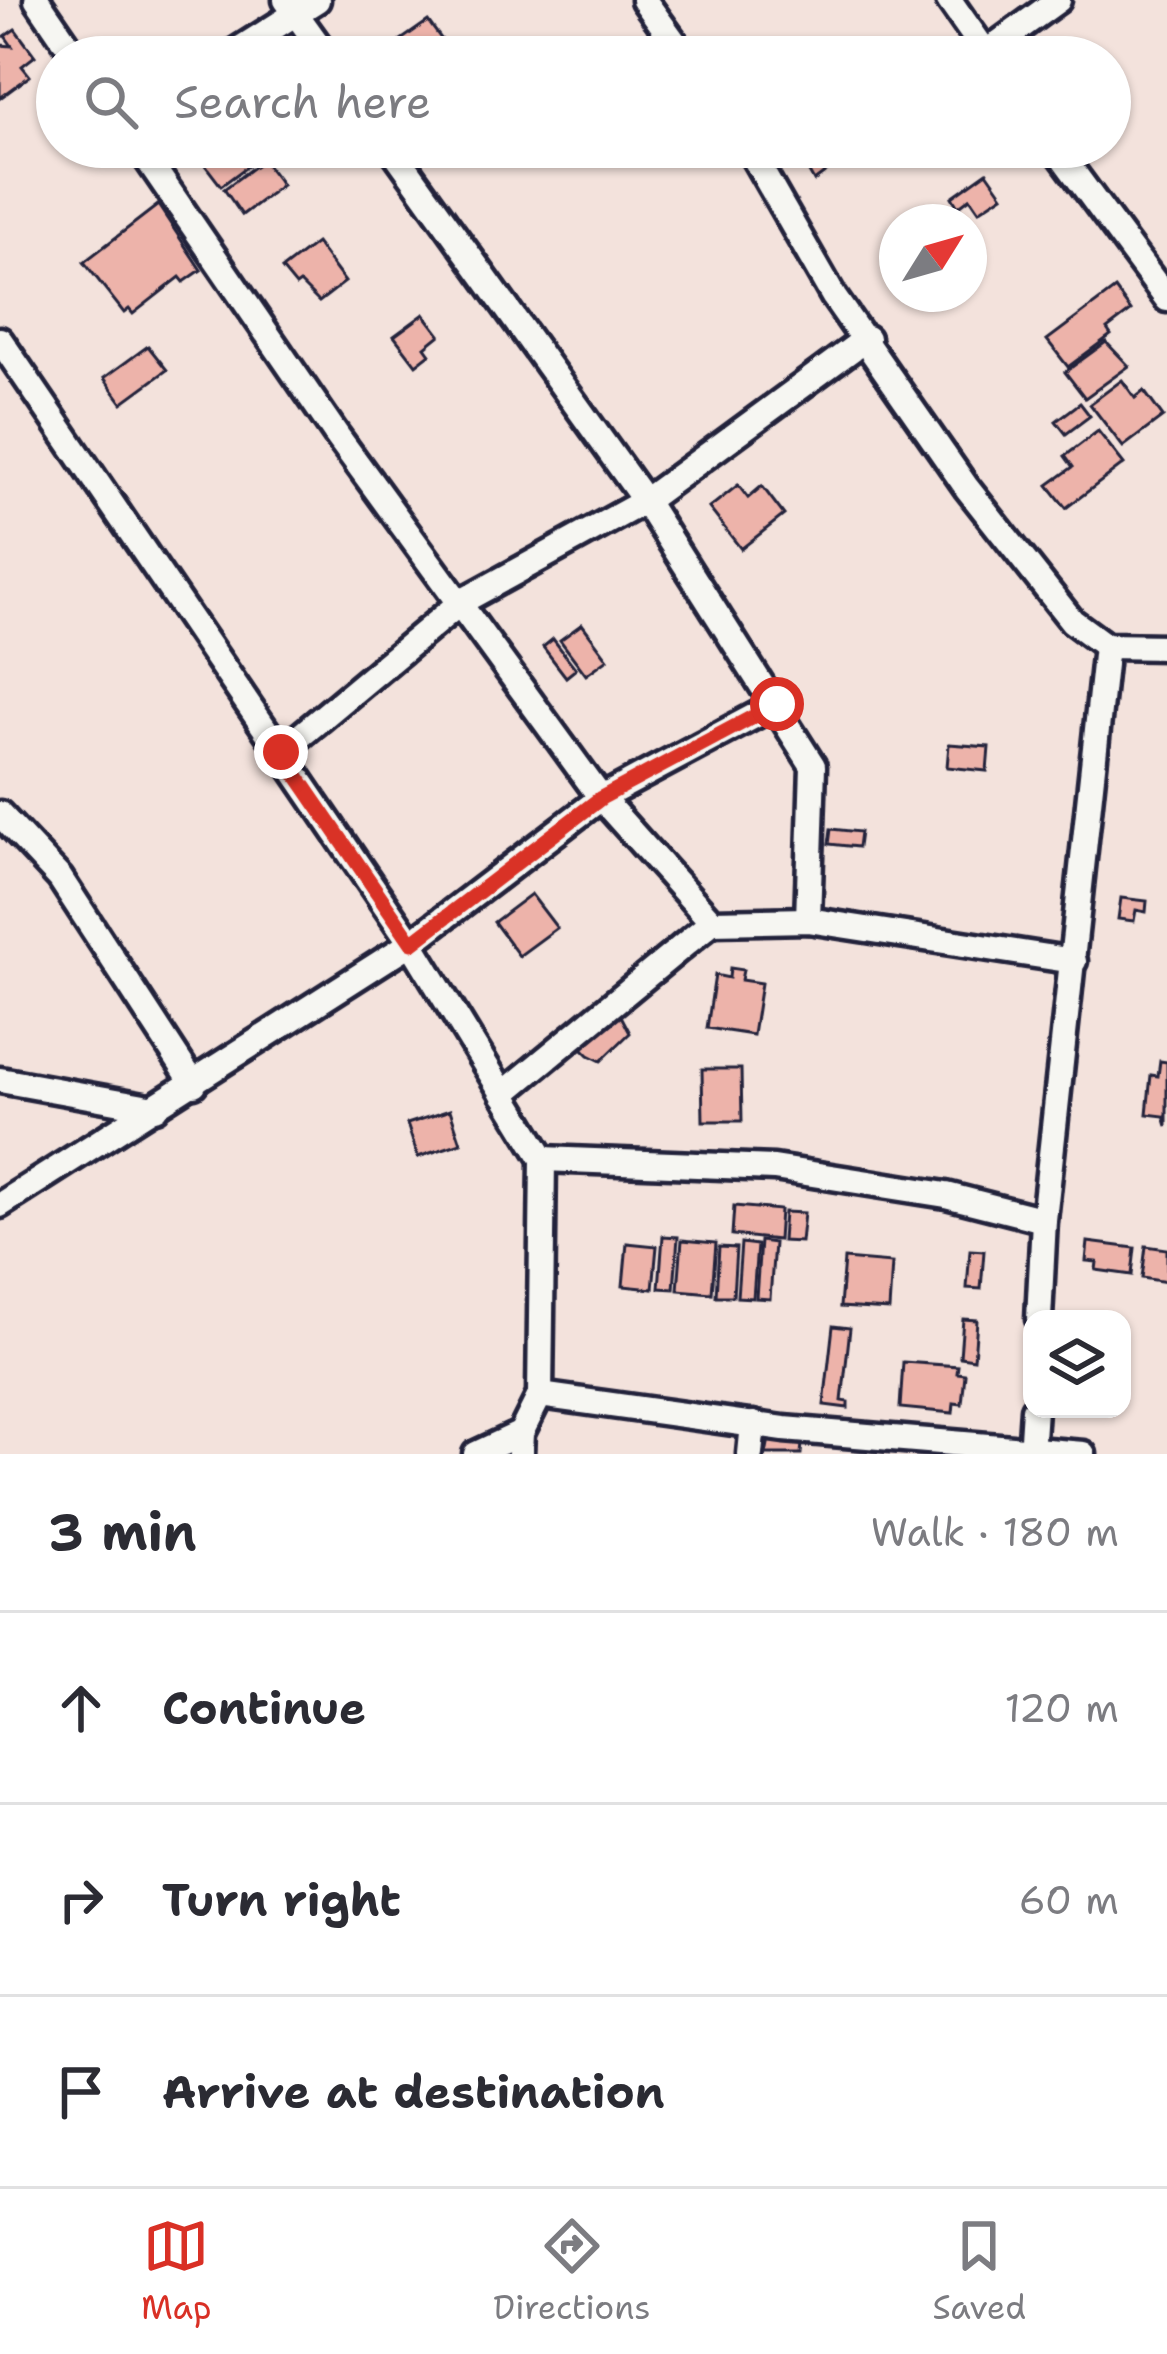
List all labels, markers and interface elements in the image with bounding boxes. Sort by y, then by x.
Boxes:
search box [36,36,1131,168]
icon: search [78,69,144,135]
text: Search here [174,72,431,132]
north arrow [879,204,987,312]
route start [750,677,804,731]
route end [254,725,308,779]
map controls [1023,1310,1131,1418]
button: layers [1023,1310,1131,1418]
text: 3 min [48,1498,197,1566]
text: Walk · 180 m [871,1506,1119,1558]
icon: ahead [48,1675,114,1741]
text: Continue [162,1678,366,1738]
text: 120 m [1004,1682,1119,1734]
icon: right [48,1867,114,1933]
text: Turn right [162,1870,401,1930]
text: 60 m [1019,1874,1119,1926]
icon: arrive [48,2059,114,2125]
text: Arrive at destination [162,2062,665,2122]
tab: Map [141,2213,212,2330]
tab: Directions [493,2213,651,2330]
tab: Saved [932,2213,1026,2330]

